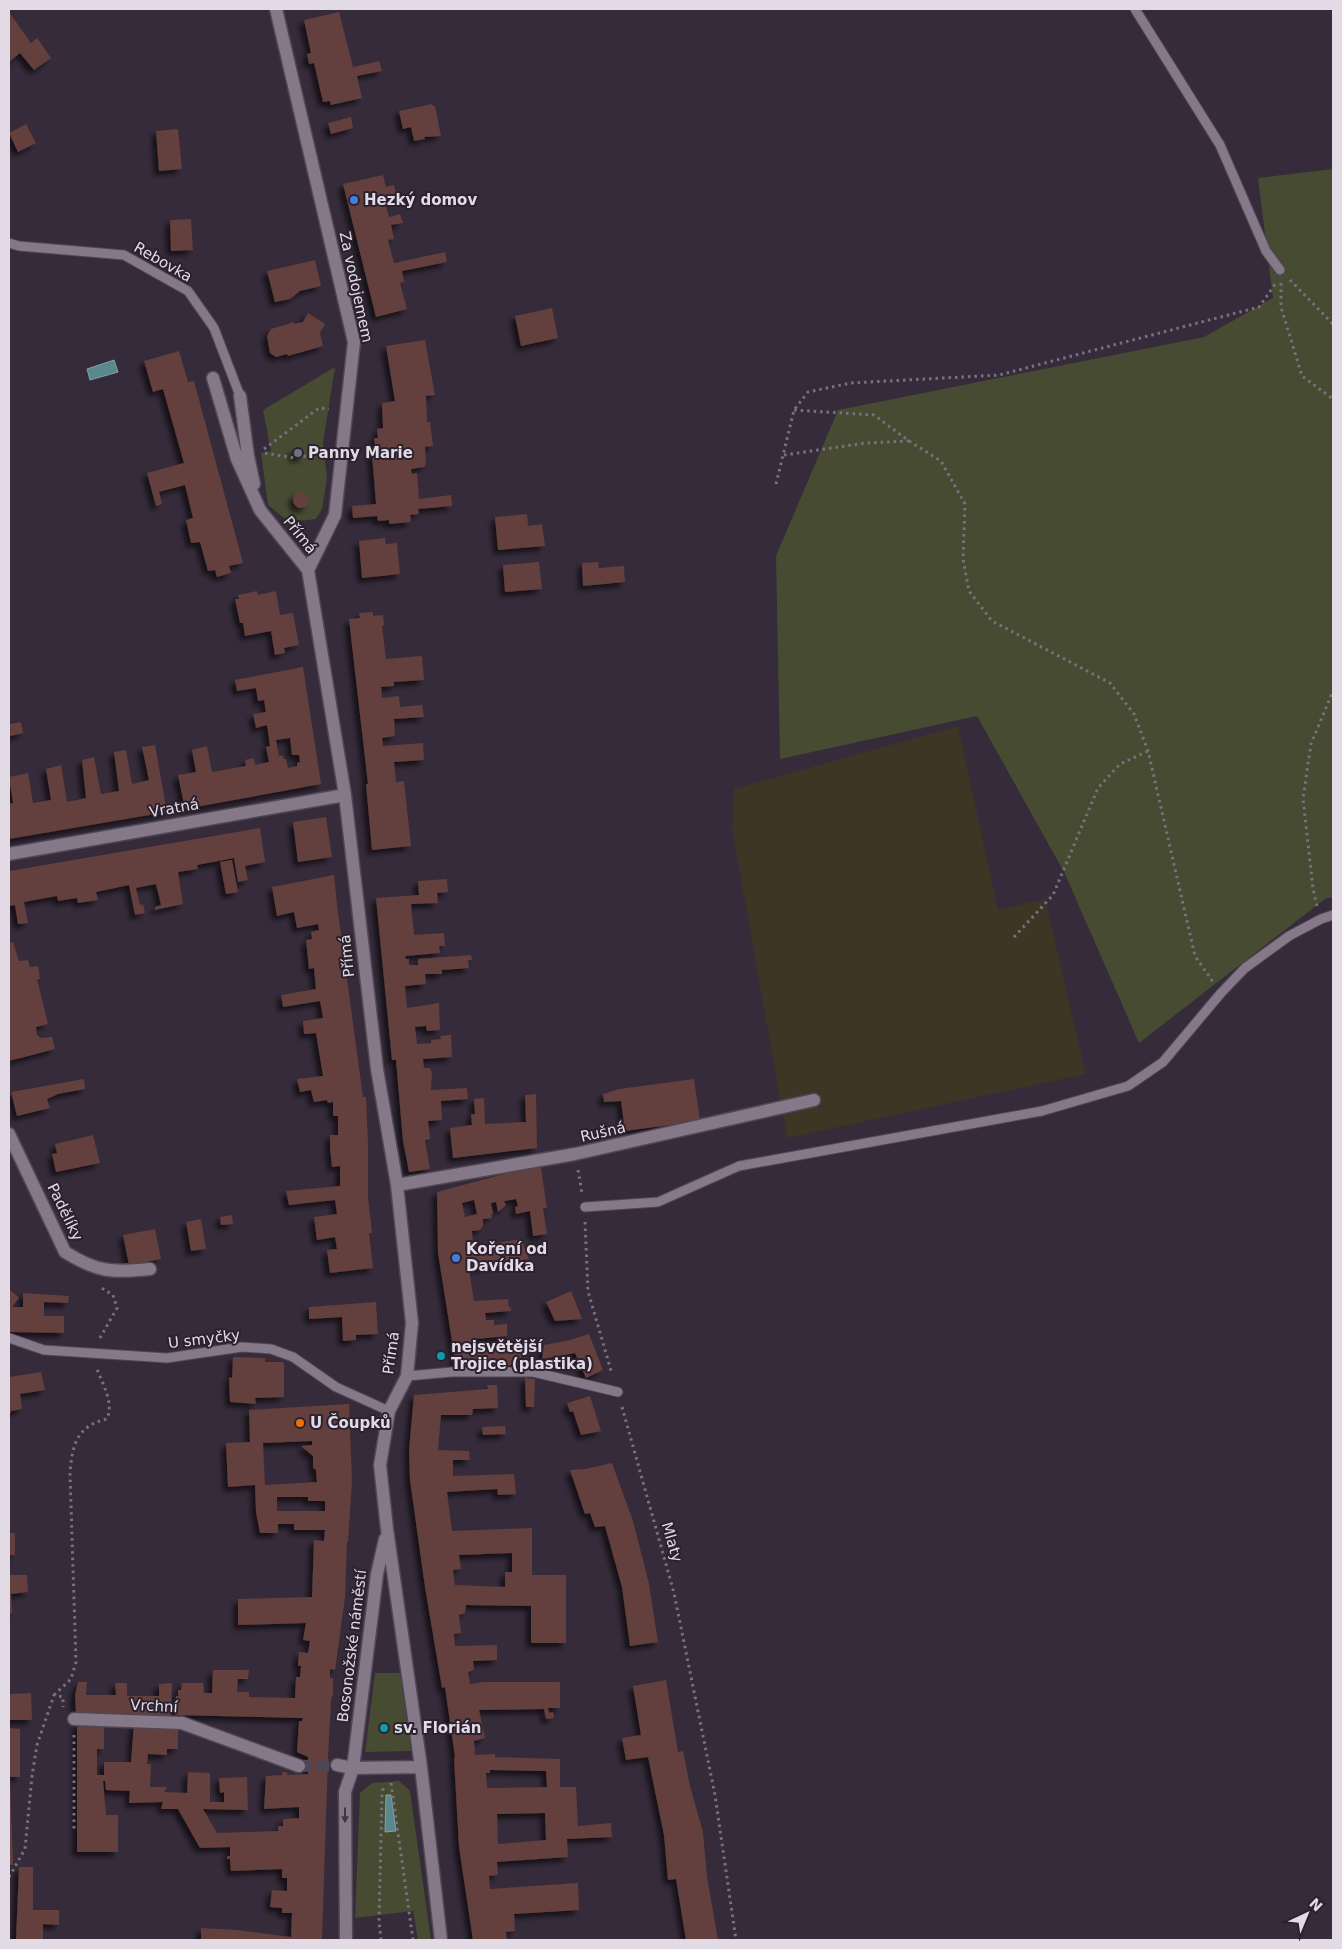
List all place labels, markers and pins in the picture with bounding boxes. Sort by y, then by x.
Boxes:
place label: Hezký domov [364,191,477,209]
marker: Hezký domov [348,194,360,206]
place label: Panny Marie [308,444,413,462]
marker: Panny Marie [292,447,304,459]
place label: Koření od Davídka [466,1240,547,1275]
marker: Koření od Davídka [450,1252,462,1264]
place label: nejsvětější Trojice (plastika) [451,1338,593,1373]
marker: nejsvětější Trojice (plastika) [435,1350,447,1362]
place label: U Čoupků [310,1413,391,1432]
marker: U Čoupků [294,1417,306,1429]
place label: sv. Florián [394,1719,481,1737]
marker: sv. Florián [378,1722,390,1734]

